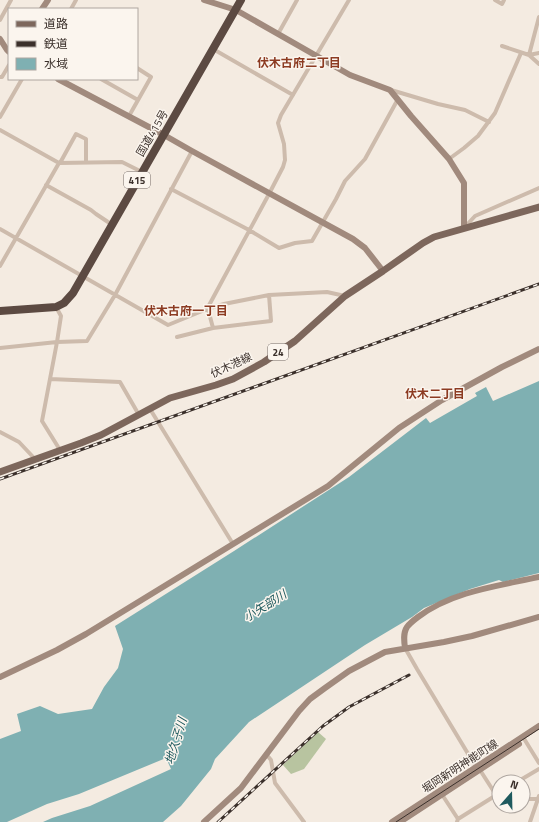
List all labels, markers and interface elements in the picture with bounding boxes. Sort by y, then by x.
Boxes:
legend [8,8,138,80]
text: 道路 [44,14,68,33]
text: 鉄道 [44,34,68,53]
district label: 伏木古府二丁目 [257,53,341,72]
text: 水域 [44,54,68,73]
street label: 国道415号 [132,107,172,159]
road number: 415 [124,172,150,188]
district label: 伏木古府一丁目 [144,301,228,320]
road number: 24 [268,344,288,360]
street label: 伏木港線 [208,348,254,382]
district label: 伏木二丁目 [405,384,465,403]
water label: 小矢部川 [239,584,292,626]
water label: 地久子川 [159,713,192,767]
street label: 堀岡新明神能町線 [419,735,501,797]
north arrow [491,774,531,814]
text: N [508,776,521,793]

